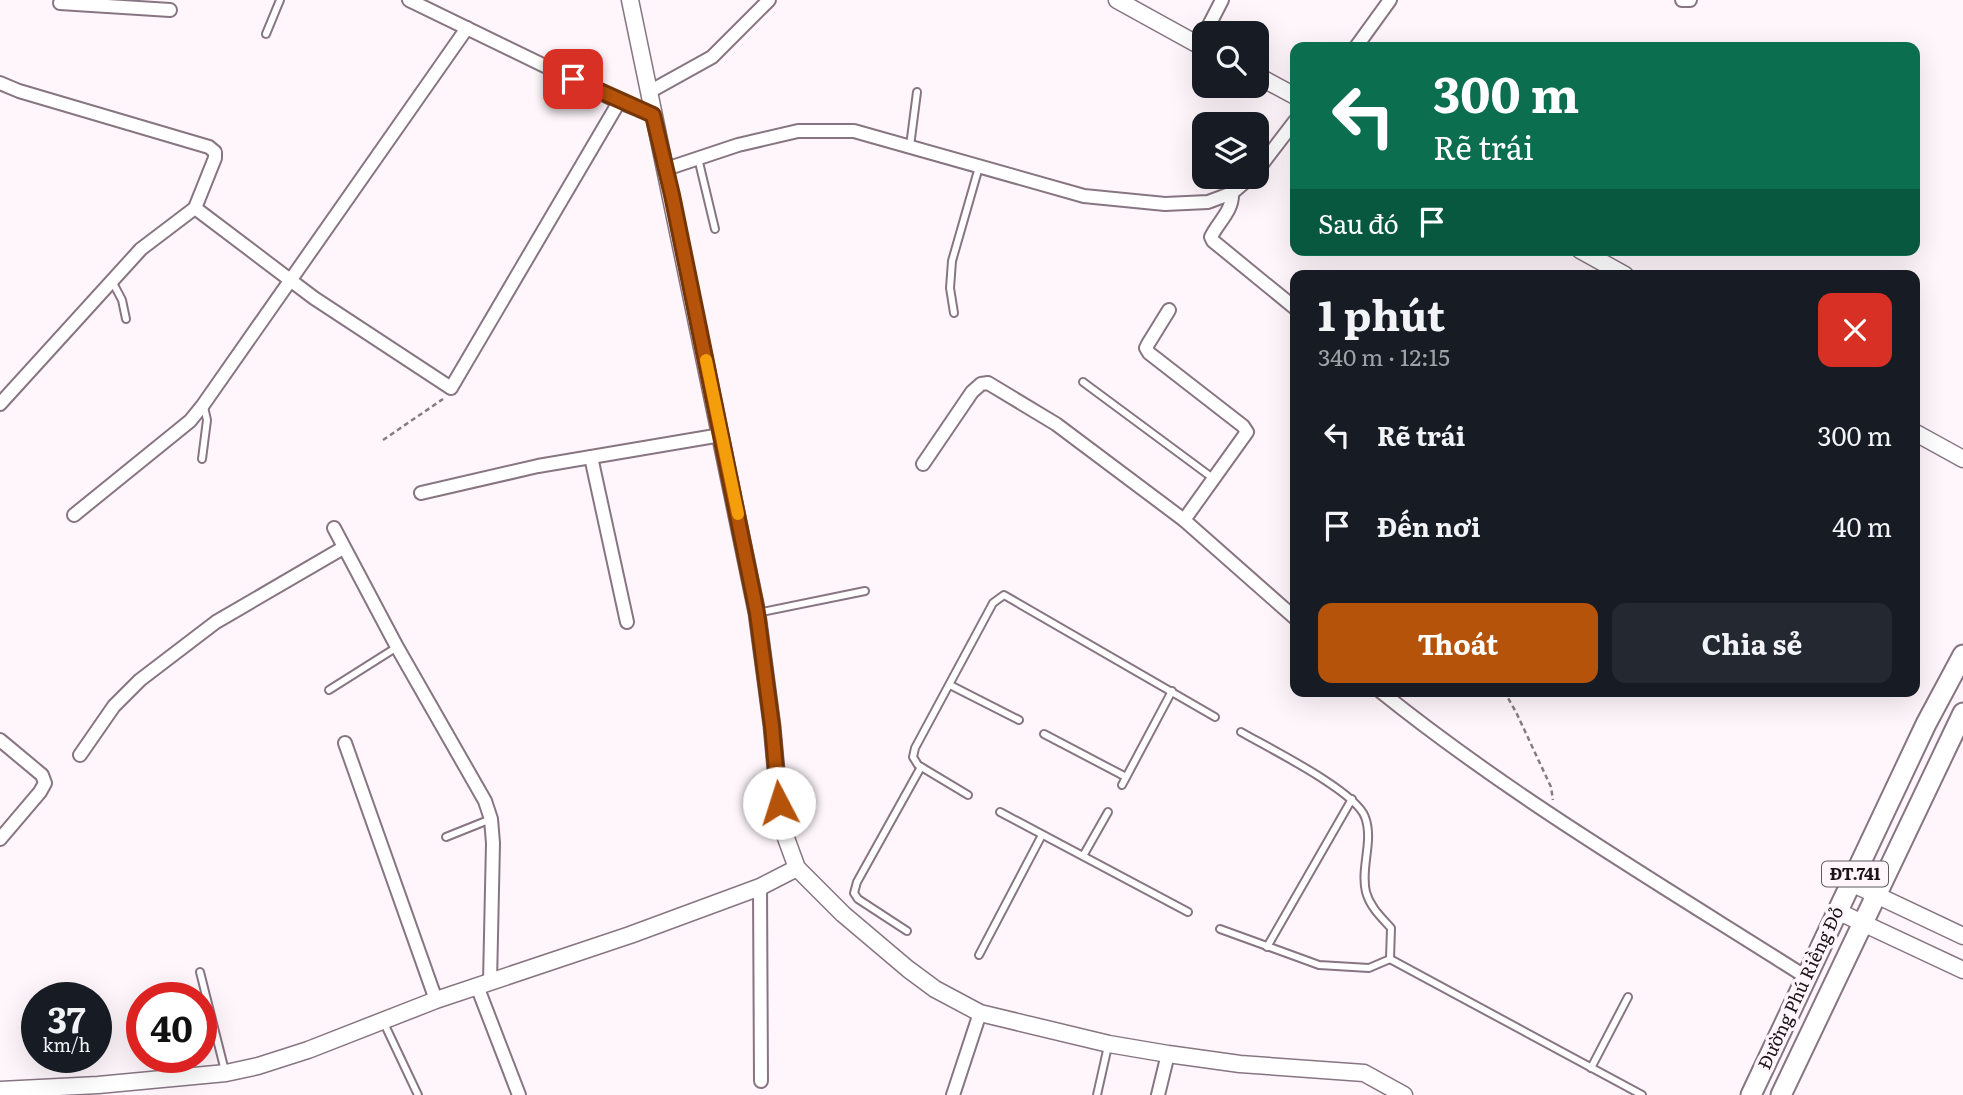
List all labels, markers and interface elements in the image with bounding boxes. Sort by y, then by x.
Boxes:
map controls [1192,21,1269,189]
button: search [1192,21,1269,98]
pin [543,49,603,109]
text: 300 m [1433,55,1579,128]
icon: arrive [554,60,592,98]
icon: left [1318,70,1409,161]
button: layers [1192,112,1269,189]
text: Rẽ trái [1433,122,1534,170]
text: Sau đó [1318,203,1399,242]
icon: arrive [1413,203,1451,241]
text: 1 phút [1318,282,1445,344]
button: close [1818,293,1892,367]
text: 340 m · 12:15 [1318,339,1450,373]
text: Rẽ trái [1377,415,1465,454]
text: 300 m [1817,415,1892,454]
icon: left [1318,416,1356,454]
text: Đến nơi [1377,506,1480,545]
text: 40 m [1832,506,1892,545]
icon: arrive [1318,507,1356,545]
button: Thoát [1318,603,1598,683]
button: Chia sẻ [1612,603,1892,683]
position arrow [742,766,816,840]
road number: ĐT.741 [1822,862,1888,887]
street label: Đường Phú Riềng Đỏ [1750,901,1849,1073]
speed limit sign: 40 [126,982,217,1073]
text: 37 [48,992,85,1044]
text: km/h [43,1031,90,1058]

